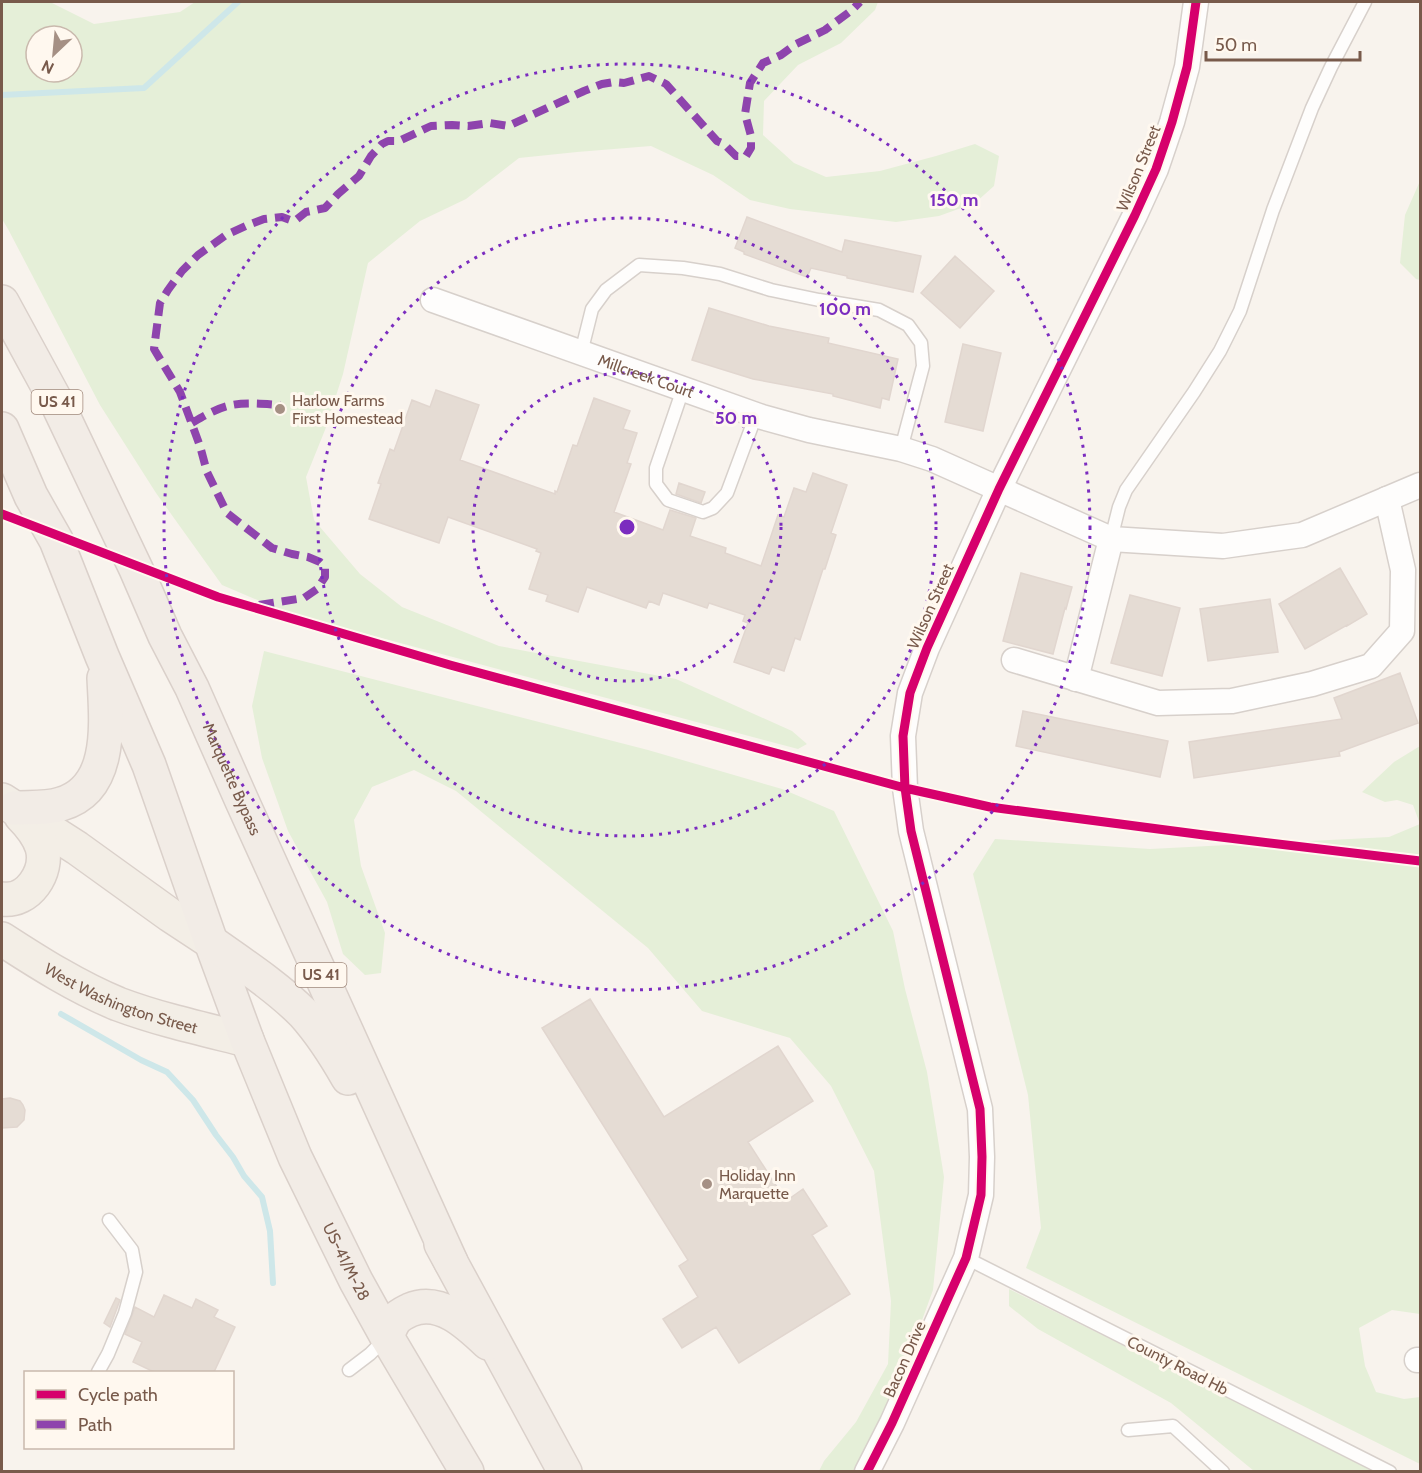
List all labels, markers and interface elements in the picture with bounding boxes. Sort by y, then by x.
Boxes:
north arrow [24,24,84,84]
scale bar [1206,24,1360,62]
text: 50 m [1215,34,1257,56]
text: N [38,56,57,78]
street label: Wilson Street [1113,122,1165,214]
text: 150 m [930,189,978,211]
text: 100 m [819,298,871,320]
street label: Millcreek Court [595,350,697,402]
road number: US 41 [32,390,82,414]
place label: Harlow Farms First Homestead [292,391,403,428]
marker: Harlow Farms First Homestead [273,402,287,416]
text: 50 m [715,407,757,429]
centre of rings [617,517,637,537]
street label: Wilson Street [903,560,958,652]
street label: Marquette Bypass [199,720,265,839]
street label: West Washington Street [41,959,200,1038]
road number: US 41 [296,963,346,987]
place label: Holiday Inn Marquette [719,1166,796,1203]
marker: Holiday Inn Marquette [700,1177,714,1191]
street label: US-41/M-28 [319,1220,374,1304]
street label: Bacon Drive [879,1318,930,1400]
street label: County Road Hb [1124,1332,1232,1399]
legend [24,1371,234,1449]
text: Cycle path [78,1384,158,1406]
text: Path [78,1414,112,1436]

